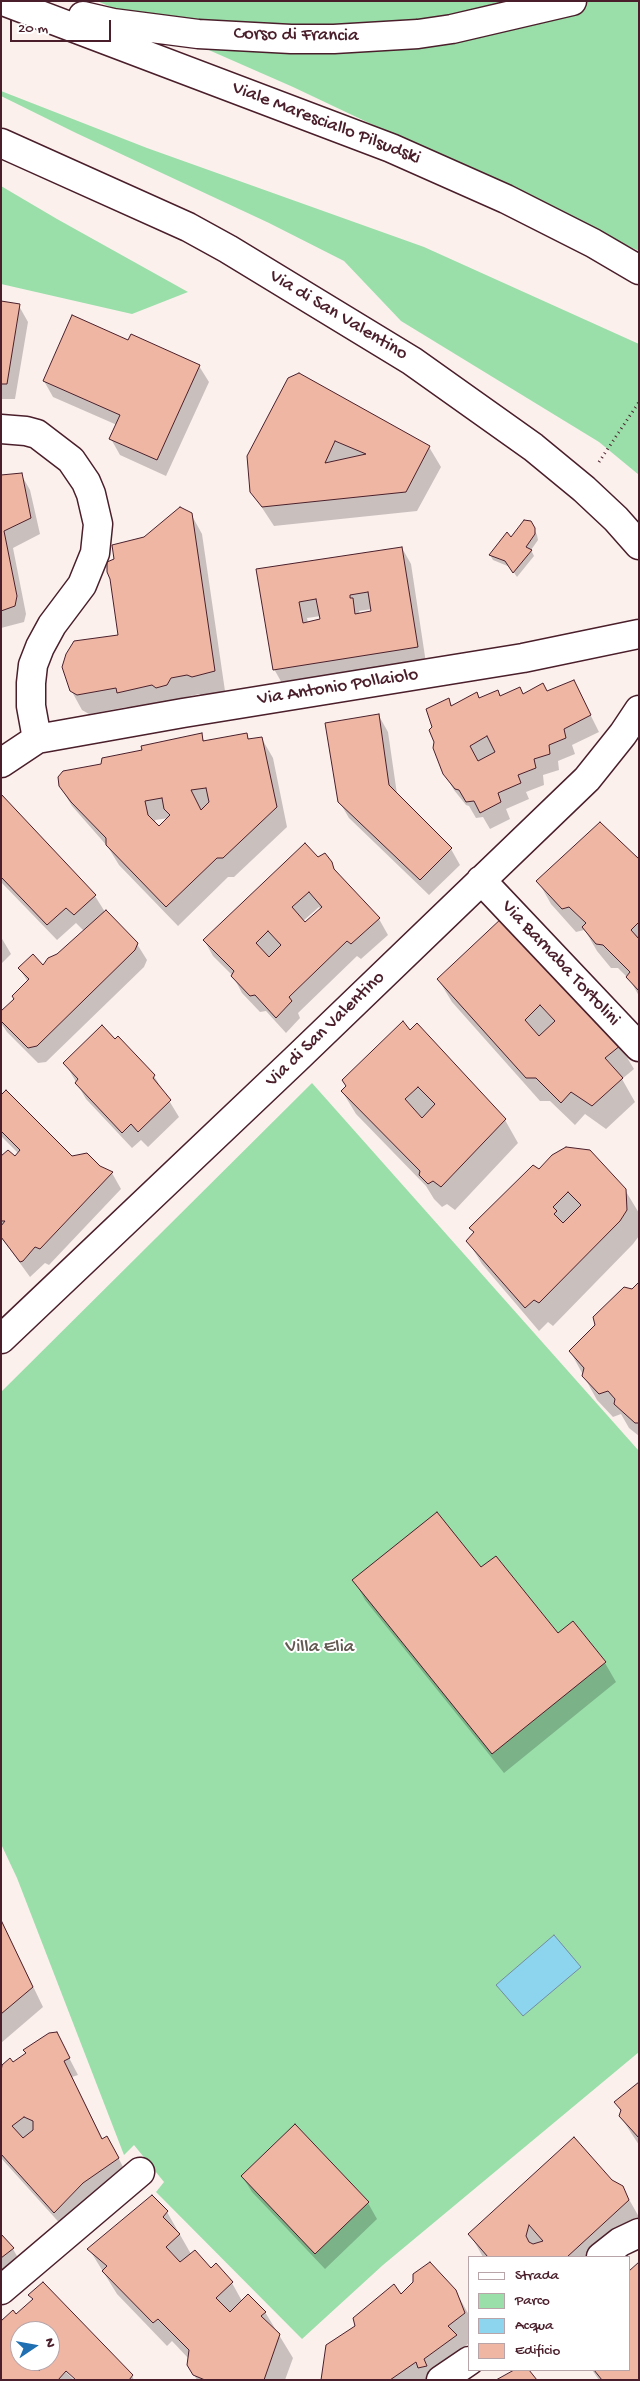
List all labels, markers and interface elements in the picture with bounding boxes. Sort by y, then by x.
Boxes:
scale bar [12,10,114,42]
text: 20 m [18,20,48,38]
street label: Corso di Francia [233,24,359,48]
street label: Viale Maresciallo Pilsudski [228,77,424,171]
street label: Via di San Valentino [265,266,411,366]
street label: Via Antonio Pollaiolo [256,664,420,712]
street label: Via Barnaba Tortolini [496,896,624,1032]
street label: Via di San Valentino [262,967,390,1093]
park label: Villa Elia [286,1637,354,1659]
legend [468,2256,630,2371]
text: Strada [515,2267,559,2285]
text: Parco [515,2292,550,2310]
text: Acqua [515,2317,553,2335]
north arrow [10,2321,60,2371]
text: N [40,2337,58,2349]
text: Edificio [515,2342,560,2360]

